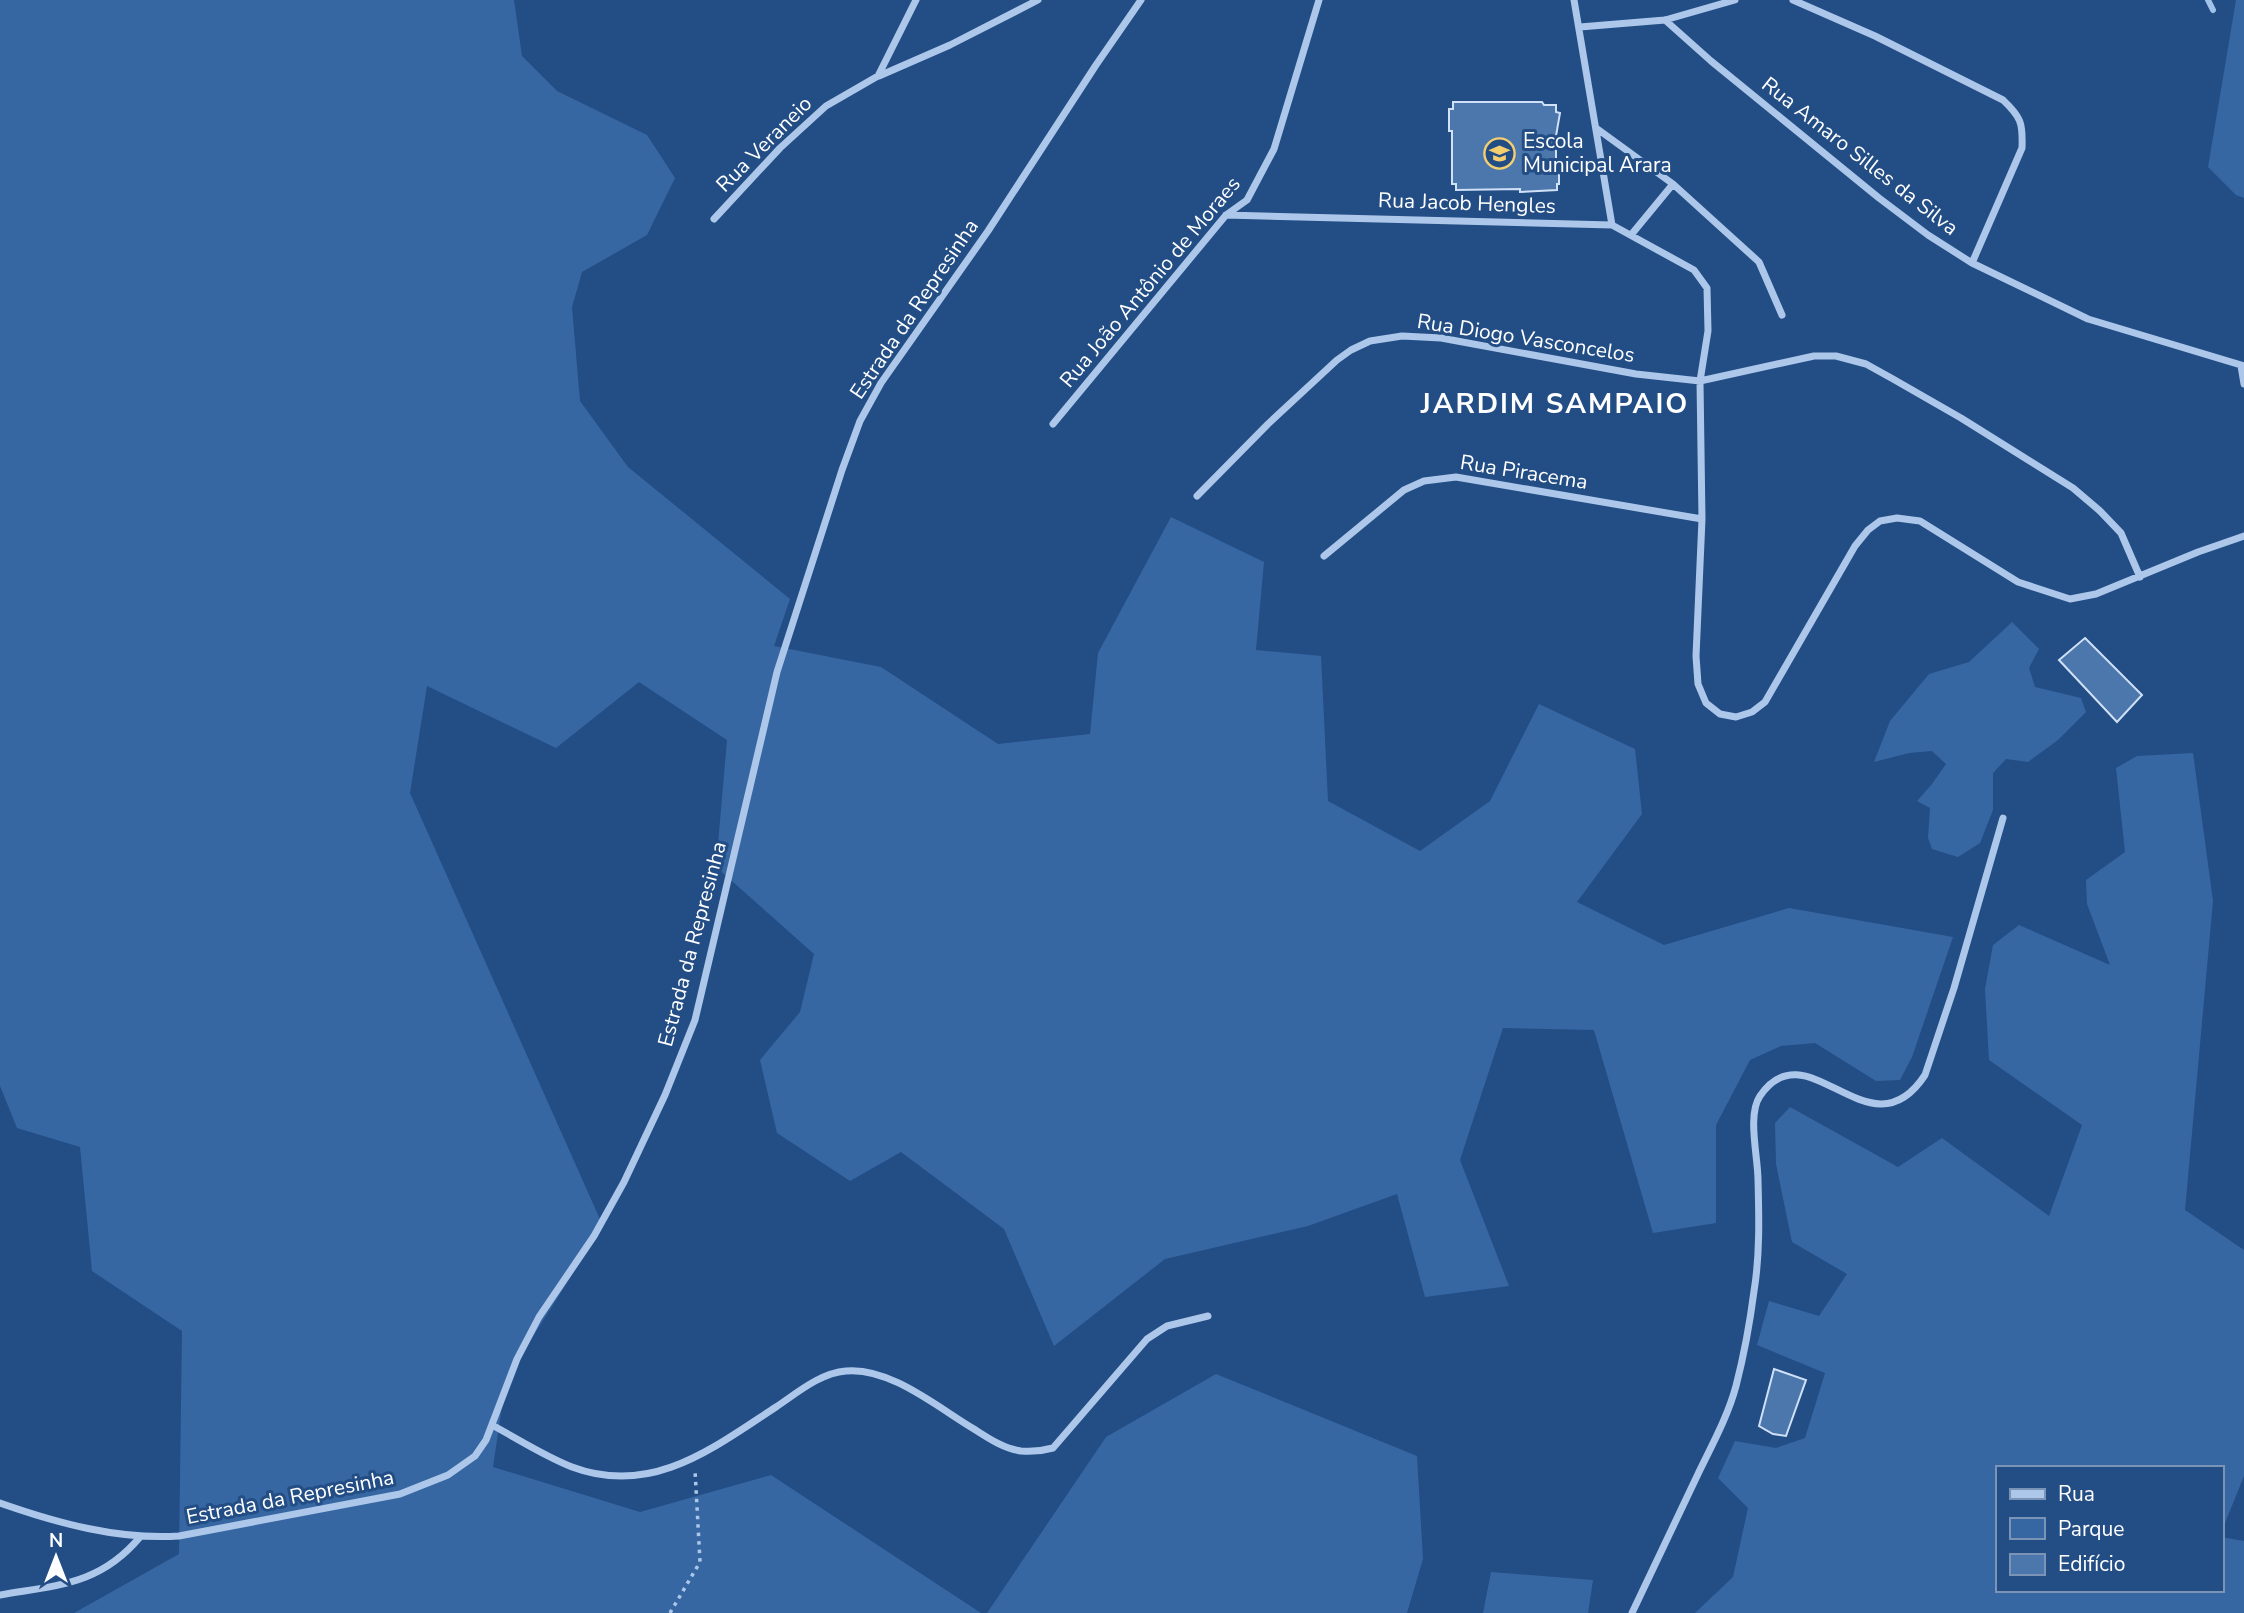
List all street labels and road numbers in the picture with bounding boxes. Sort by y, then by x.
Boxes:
street label: Rua Amaro Silles da Silva [1756,70,1964,242]
street label: Rua Veraneio [710,90,818,198]
street label: Rua João Antônio de Moraes [1053,171,1247,393]
street label: Rua Jacob Hengles [1378,186,1556,220]
street label: Estrada da Represinha [843,214,985,404]
street label: Rua Diogo Vasconcelos [1415,307,1637,369]
street label: Rua Piracema [1458,448,1590,496]
street label: Estrada da Represinha [651,838,733,1050]
street label: Estrada da Represinha [184,1463,396,1531]

